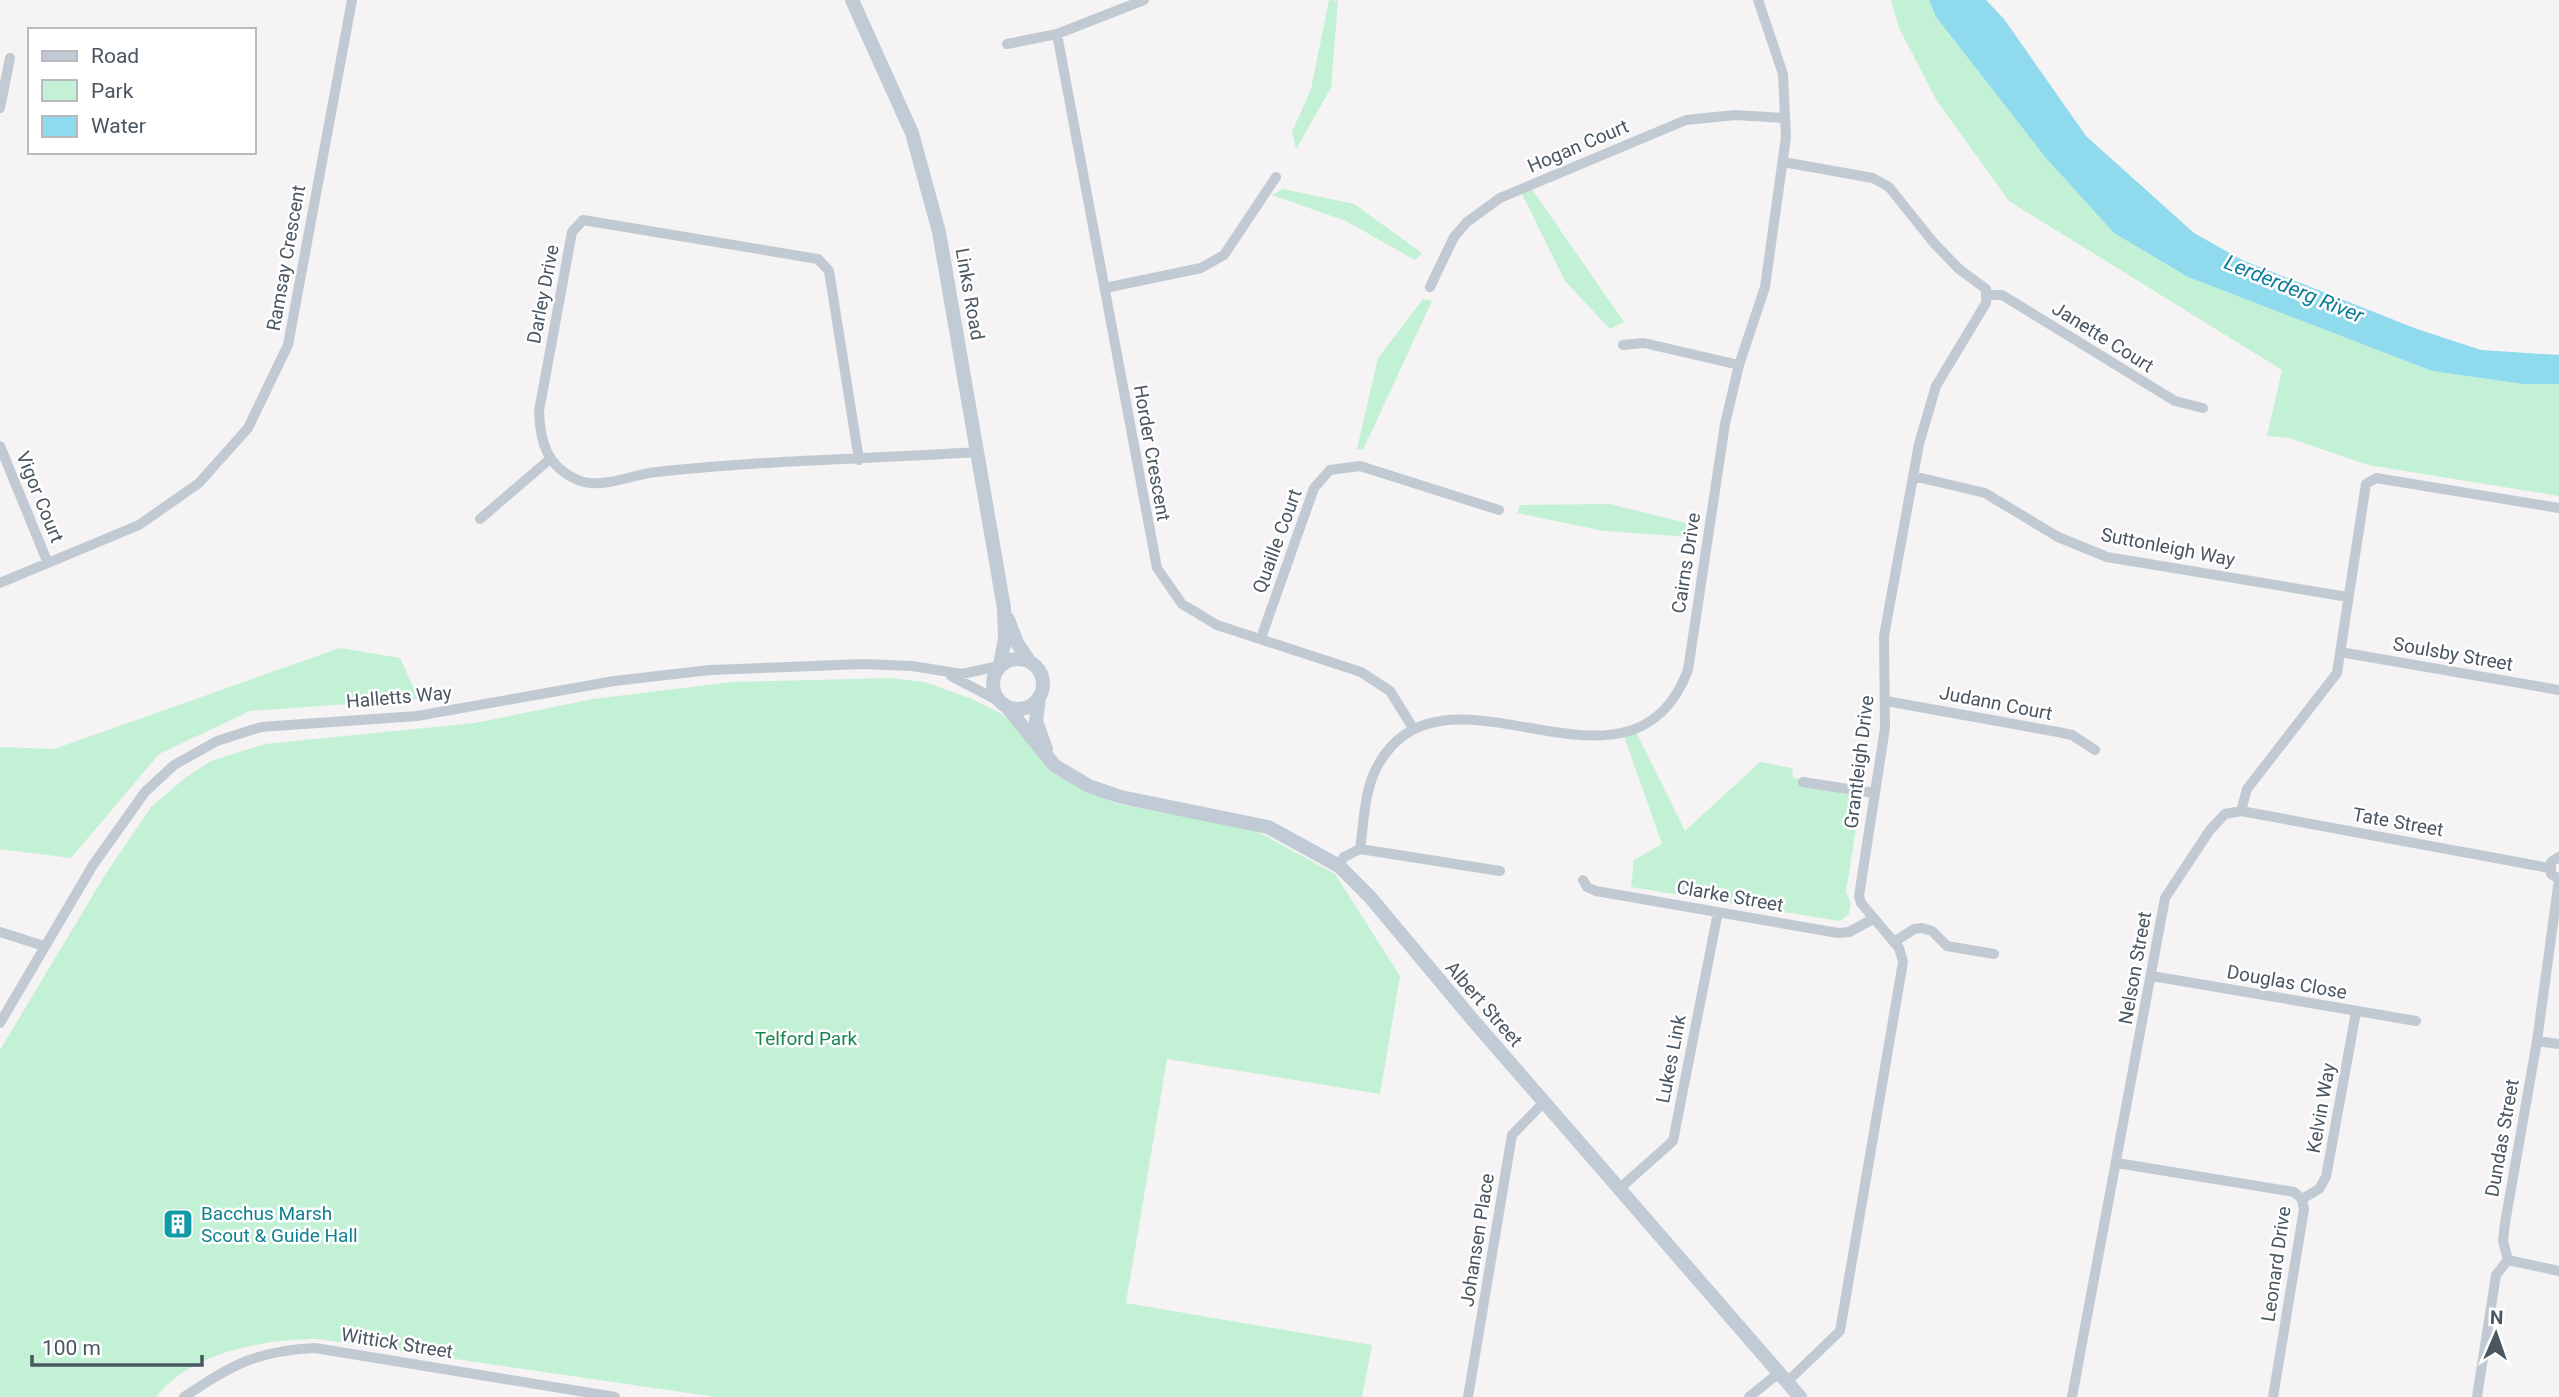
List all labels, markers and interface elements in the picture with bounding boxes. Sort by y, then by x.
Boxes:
legend [28,28,256,154]
text: Road [91,44,139,68]
text: Park [91,79,134,103]
text: Water [91,114,146,138]
street label: Hogan Court [1524,114,1632,178]
street label: Ramsay Crescent [262,183,310,333]
street label: Darley Drive [522,243,564,345]
street label: Links Road [951,246,989,342]
water label: Lerderderg River [2221,250,2368,328]
street label: Janette Court [2048,297,2158,377]
street label: Horder Crescent [1129,383,1175,523]
street label: Vigor Court [11,448,69,546]
street label: Quaille Court [1247,486,1307,596]
street label: Cairns Drive [1667,511,1705,615]
street label: Suttonleigh Way [2099,523,2237,571]
street label: Soulsby Street [2391,632,2515,676]
street label: Halletts Way [345,681,453,713]
street label: Judann Court [1938,681,2054,725]
street label: Grantleigh Drive [1839,694,1879,830]
street label: Tate Street [2351,803,2445,841]
street label: Clarke Street [1675,875,1785,917]
street label: Nelson Street [2114,910,2156,1026]
street label: Albert Street [1441,957,1527,1051]
street label: Douglas Close [2225,960,2349,1004]
street label: Lukes Link [1651,1013,1691,1105]
park label: Telford Park [755,1027,858,1050]
street label: Kelvin Way [2302,1061,2340,1155]
street label: Dundas Street [2480,1077,2524,1199]
street label: Johansen Place [1455,1172,1499,1308]
place label: Bacchus Marsh Scout & Guide Hall [201,1202,358,1247]
street label: Leonard Drive [2257,1205,2295,1323]
building icon: Bacchus Marsh Scout & Guide Hall [161,1207,195,1241]
north arrow [2461,1299,2531,1369]
text: N [2489,1306,2504,1329]
street label: Wittick Street [339,1323,455,1363]
scale bar [32,1324,201,1368]
text: 100 m [42,1336,101,1360]

